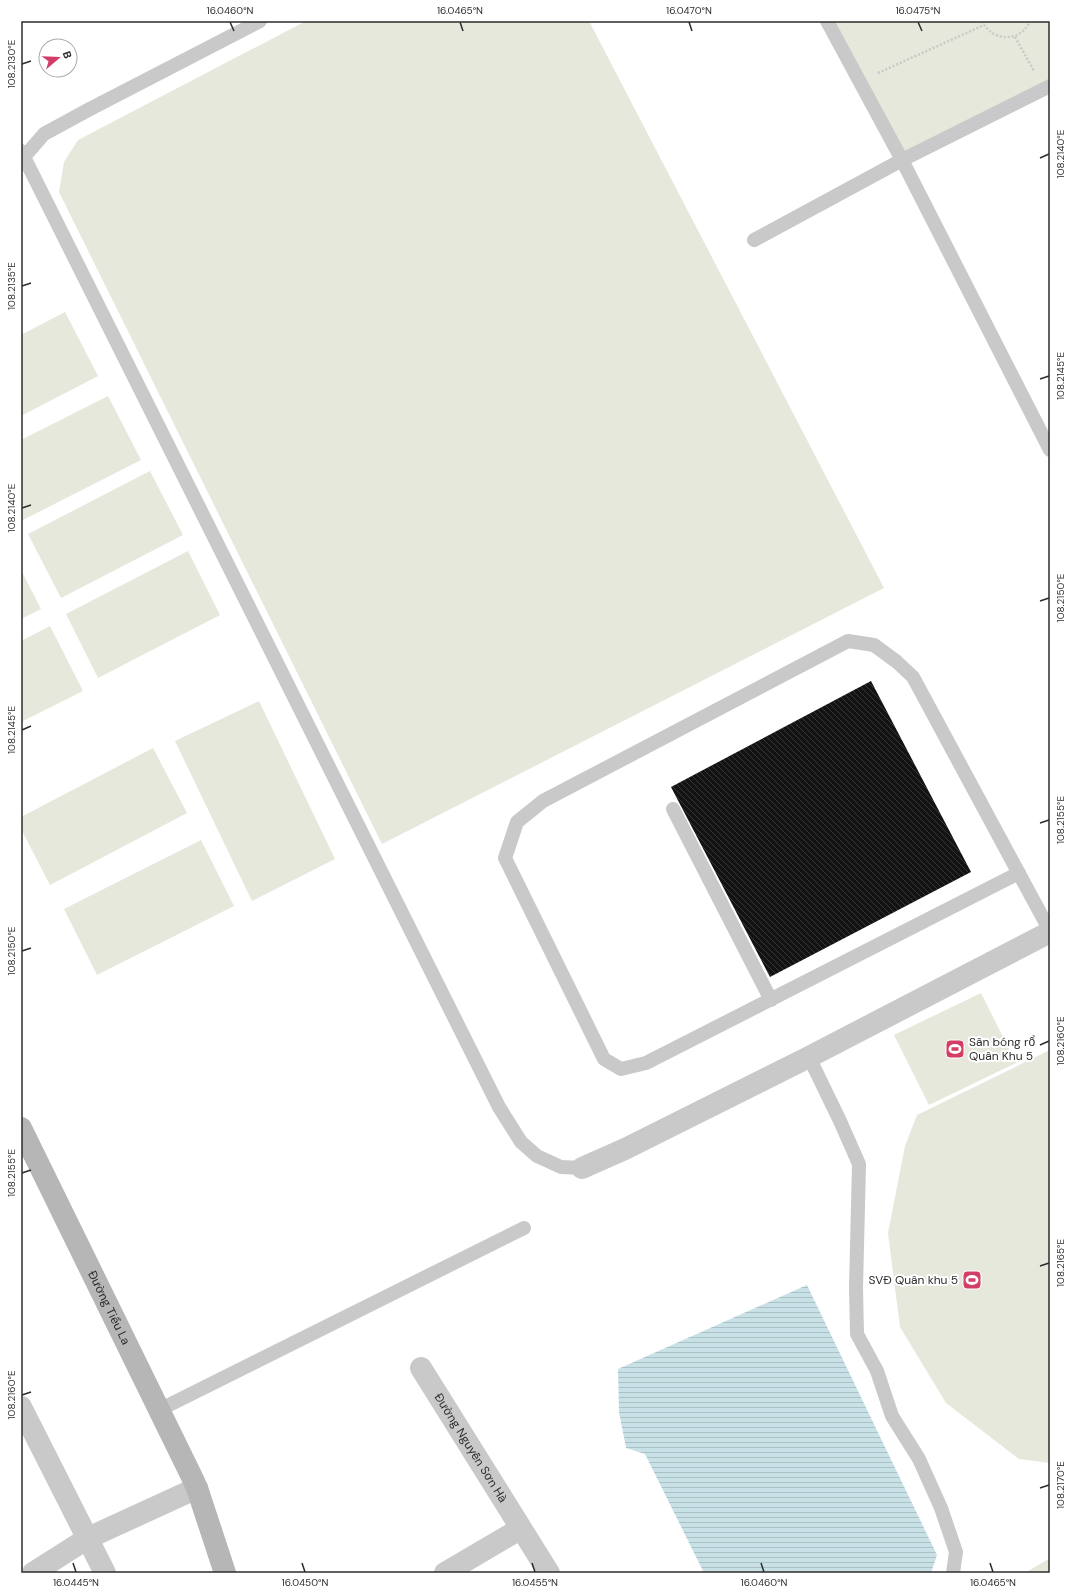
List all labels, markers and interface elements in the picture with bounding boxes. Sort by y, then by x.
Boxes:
text: 16.0460°N [207,4,254,17]
text: 16.0465°N [437,4,483,17]
text: 16.0470°N [666,4,712,17]
text: 16.0475°N [896,4,941,17]
north arrow [38,38,78,78]
text: 108.2130°E [5,39,18,88]
text: B [60,49,75,60]
text: 108.2140°E [1054,129,1067,178]
text: 108.2135°E [5,262,18,310]
text: 108.2145°E [1054,352,1067,400]
text: 108.2140°E [5,483,18,532]
text: 108.2150°E [1054,573,1067,622]
text: 108.2145°E [5,706,18,754]
text: 108.2155°E [1054,796,1067,844]
text: 108.2150°E [5,926,18,975]
text: 108.2160°E [1054,1016,1067,1066]
place label: Sân bóng rổ Quân Khu 5 [969,1034,1035,1064]
sports icon: Sân bóng rổ Quân Khu 5 [944,1038,966,1060]
text: 108.2155°E [5,1149,18,1197]
text: 108.2165°E [1054,1239,1067,1287]
street label: Đường Tiểu La [84,1268,134,1347]
sports icon: SVĐ Quân khu 5 [961,1269,983,1291]
place label: SVĐ Quân khu 5 [868,1272,958,1288]
text: 108.2160°E [5,1370,18,1420]
street label: Đường Nguyễn Sơn Hà [431,1390,511,1505]
text: 108.2170°E [1054,1461,1067,1509]
text: 16.0445°N [53,1576,99,1589]
text: 16.0450°N [282,1576,328,1589]
text: 16.0455°N [512,1576,558,1589]
text: 16.0460°N [741,1576,788,1589]
text: 16.0465°N [970,1576,1016,1589]

